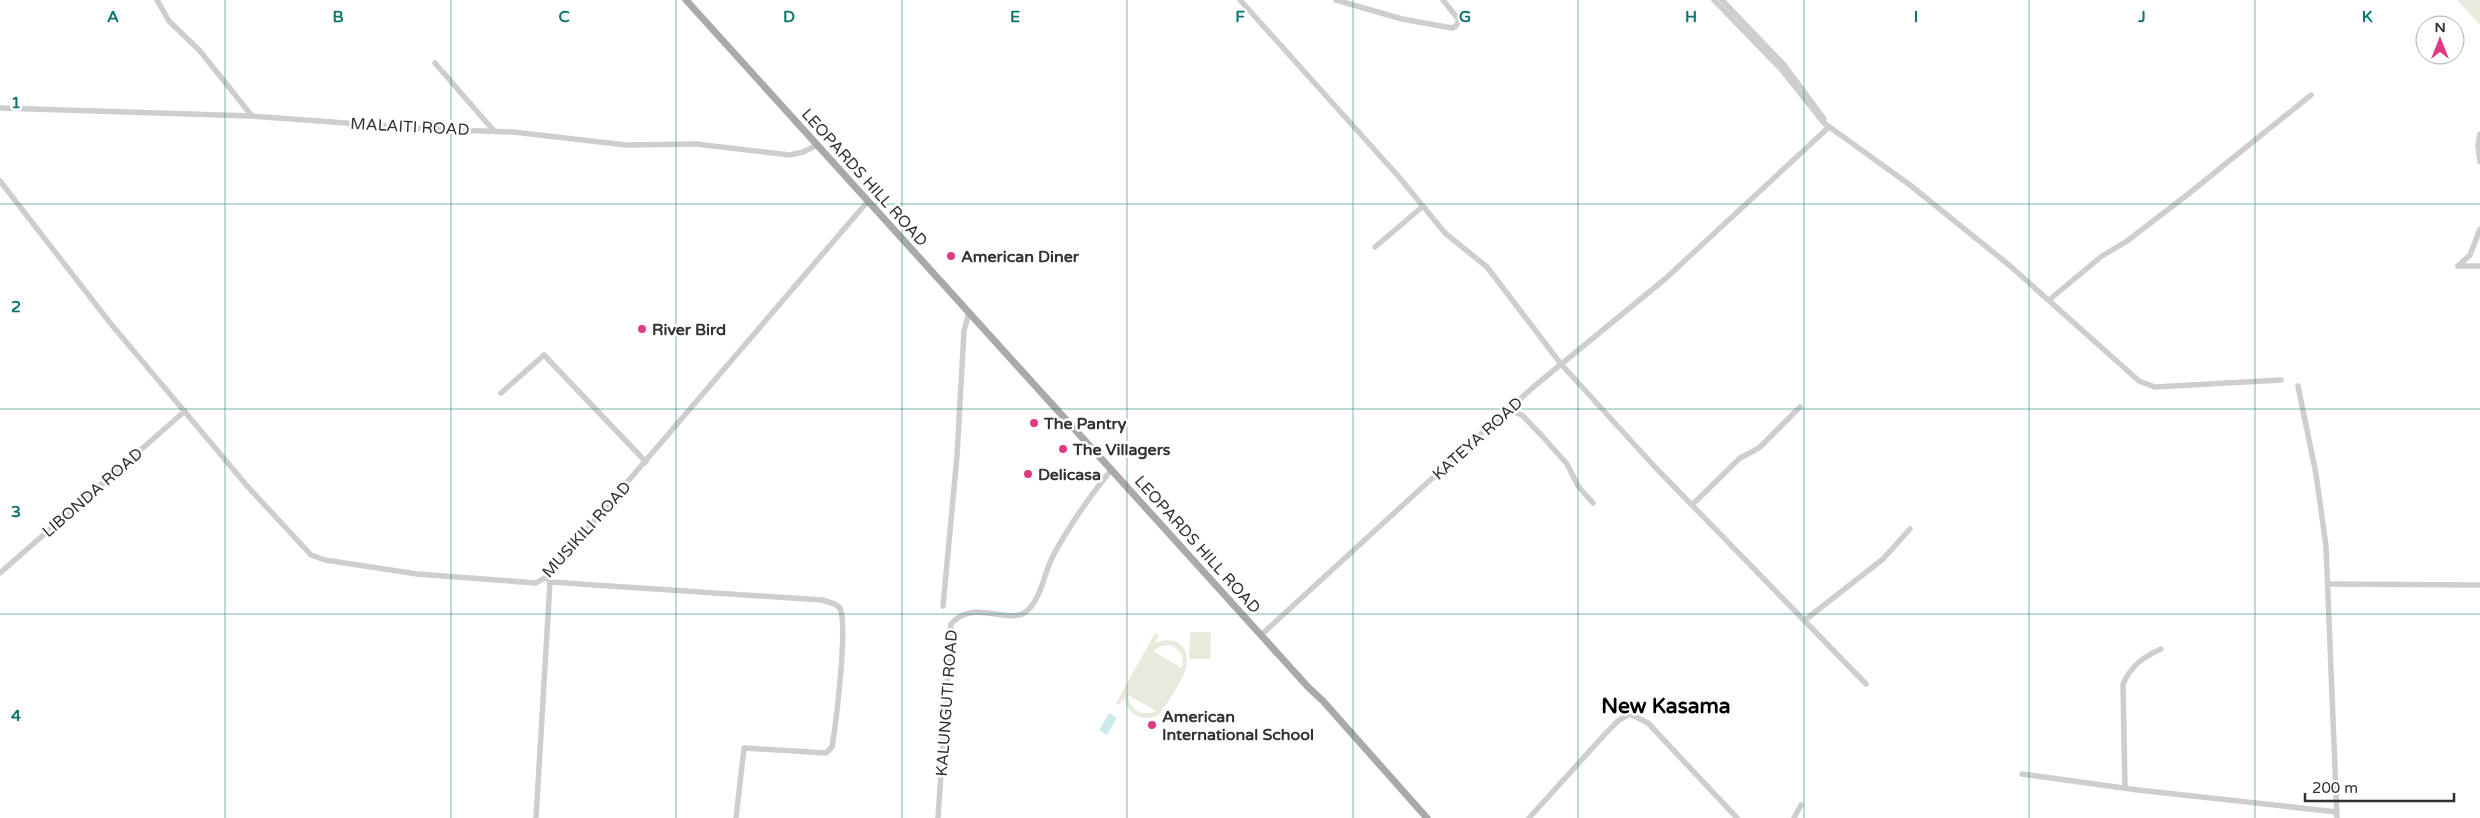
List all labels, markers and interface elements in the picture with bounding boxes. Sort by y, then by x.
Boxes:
text: A [107,7,119,27]
text: B [332,7,344,27]
text: C [558,7,570,27]
text: D [783,7,795,27]
text: E [1010,7,1020,27]
text: F [1235,7,1245,27]
text: G [1459,7,1471,27]
text: H [1685,7,1697,27]
text: I [1914,7,1918,27]
text: J [2137,7,2146,27]
text: K [2362,7,2373,27]
north arrow [2415,15,2465,65]
text: N [2434,19,2446,36]
text: 1 [11,93,21,113]
street label: LEOPARDS HILL ROAD [797,104,932,251]
street label: MALAITI ROAD [350,114,470,140]
place label: American Diner [961,247,1080,267]
marker: American Diner [945,250,957,262]
text: 2 [11,297,21,317]
place label: River Bird [652,320,726,340]
marker: River Bird [636,323,648,335]
street label: KATEYA ROAD [1428,393,1527,485]
place label: The Pantry [1043,414,1127,434]
marker: The Pantry [1028,417,1040,429]
place label: The Villagers [1072,440,1171,460]
marker: The Villagers [1057,443,1069,455]
street label: LIBONDA ROAD [38,444,147,542]
place label: Delicasa [1038,465,1101,485]
marker: Delicasa [1022,468,1034,480]
street label: LEOPARDS HILL ROAD [1130,471,1265,618]
street label: MUSIKILI ROAD [538,477,635,582]
text: 3 [11,502,21,522]
street label: KALUNGUTI ROAD [932,629,962,777]
district label: New Kasama [1601,694,1731,719]
text: 4 [11,706,21,726]
place label: American International School [1162,707,1314,745]
marker: American International School [1146,719,1158,731]
scale bar [2305,770,2454,802]
text: 200 m [2312,779,2358,797]

